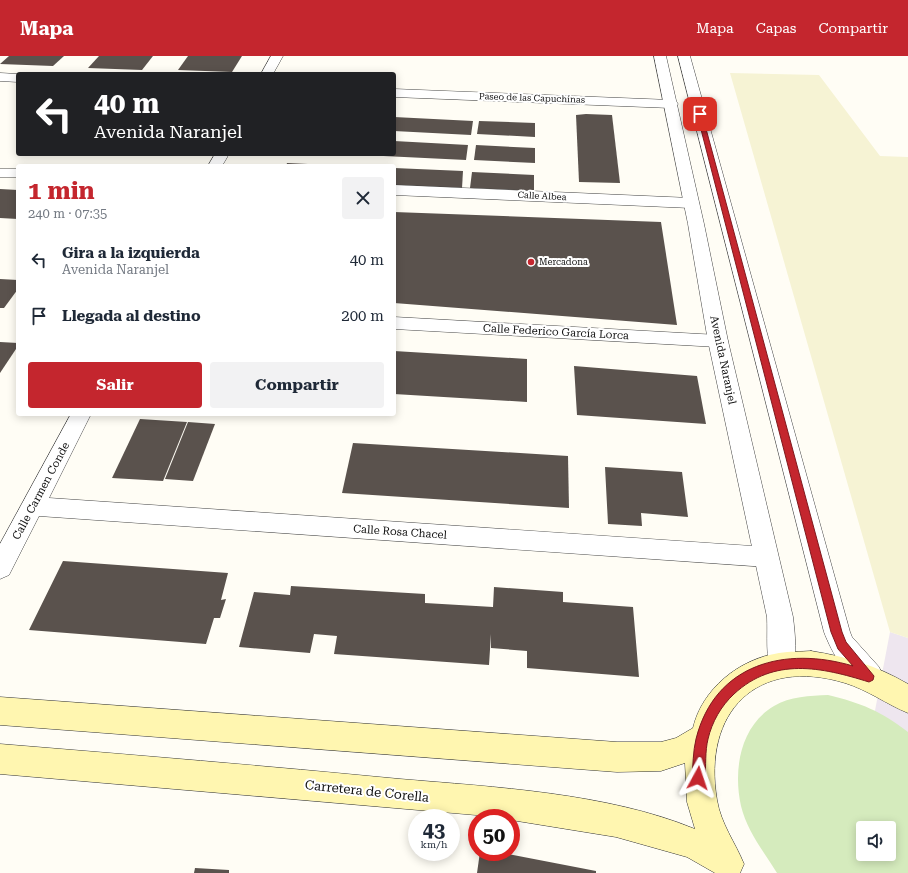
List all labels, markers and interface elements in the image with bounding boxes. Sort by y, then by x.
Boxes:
text: Mapa [20,17,73,40]
text: Mapa [696,20,734,36]
text: Capas [756,20,797,36]
text: Compartir [819,20,888,36]
text: 40 m [94,87,159,120]
icon: left [28,88,80,140]
street label: Paseo de las Capuchinas [479,91,585,105]
pin [683,97,717,131]
icon: arrive [689,103,711,125]
text: Avenida Naranjel [94,121,242,142]
text: 1 min [28,177,95,205]
button: close [342,177,384,219]
street label: Calle Albea [517,190,567,202]
text: 240 m · 07:35 [28,206,107,221]
text: Gira a la izquierda [62,244,200,262]
icon: left [28,249,50,271]
text: 40 m [350,251,384,269]
marker: Mercadona [526,257,536,267]
place label: Mercadona [539,257,588,267]
text: Avenida Naranjel [62,262,169,277]
icon: arrive [28,305,50,327]
text: Llegada al destino [62,307,201,325]
text: 200 m [341,307,384,325]
street label: Avenida Naranjel [707,314,739,406]
street label: Calle Federico García Lorca [483,322,629,342]
button: Salir [28,362,202,408]
button: Compartir [210,362,384,408]
street label: Calle Carmen Conde [10,440,72,542]
street label: Calle Rosa Chacel [353,522,448,542]
position arrow [677,757,719,799]
street label: Carretera de Corella [304,777,430,805]
speed limit sign: 50 [468,809,520,861]
text: 43 [423,818,445,842]
map controls [856,821,896,861]
button: sound [856,821,896,861]
text: km/h [421,839,447,850]

